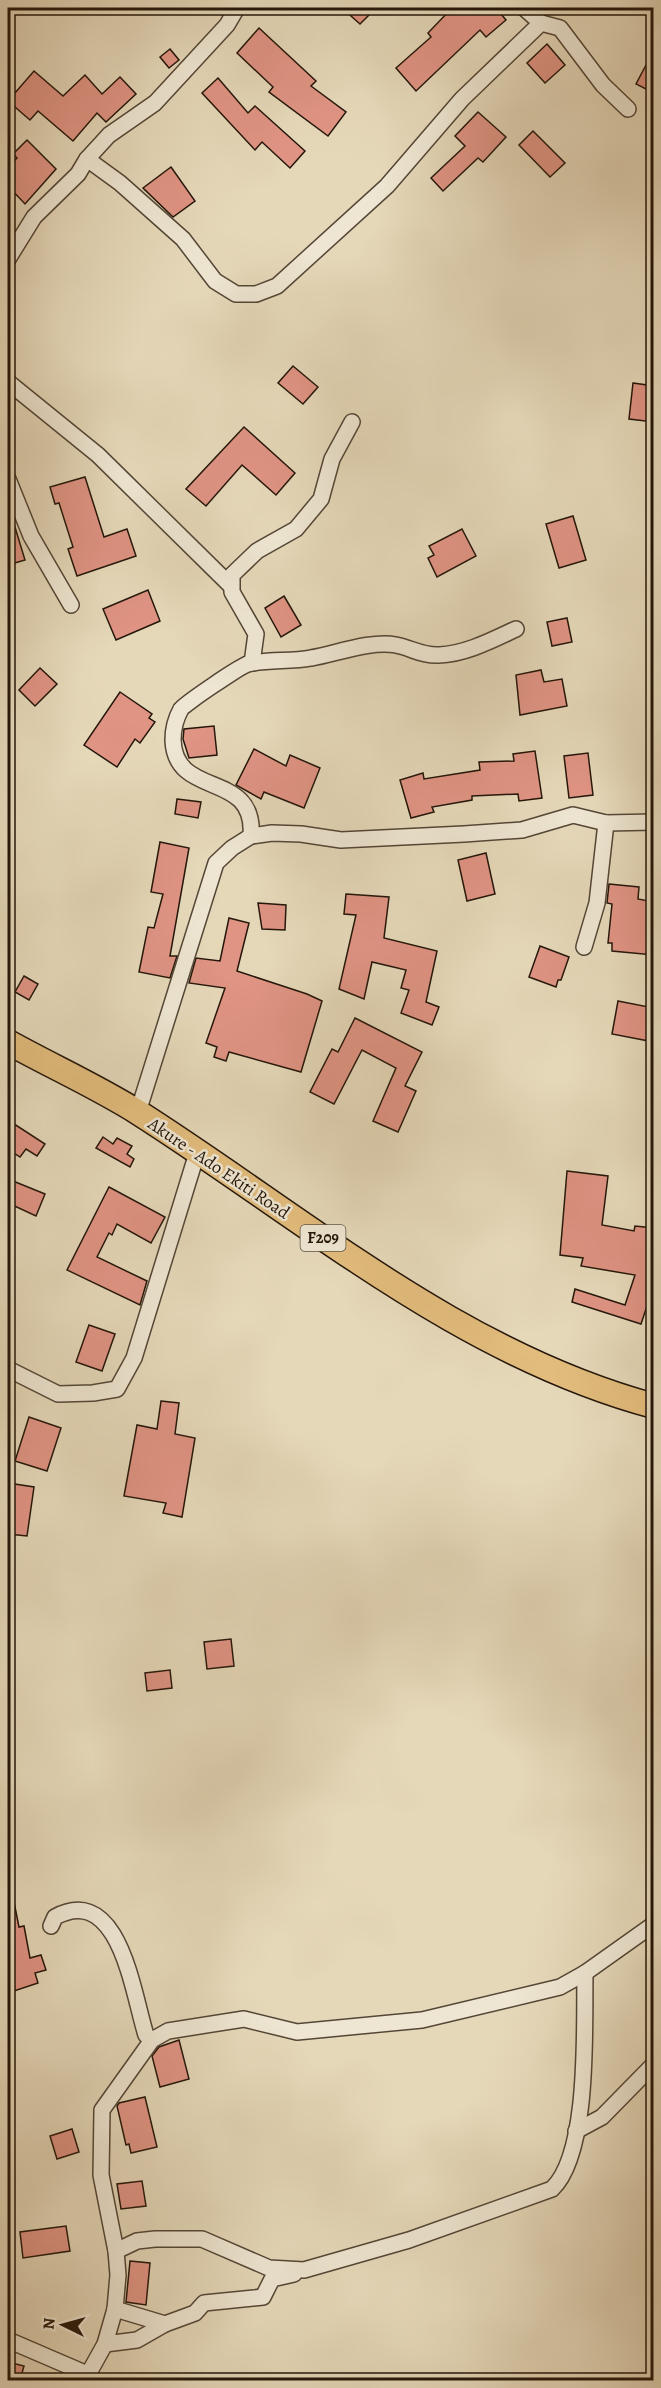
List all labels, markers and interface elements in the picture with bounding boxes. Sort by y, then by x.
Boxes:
street label: Akure - Ado Ekiti Road [143,1111,295,1225]
road number: F209 [300,1225,346,1251]
north arrow [33,2295,93,2355]
text: N [38,2317,61,2331]

